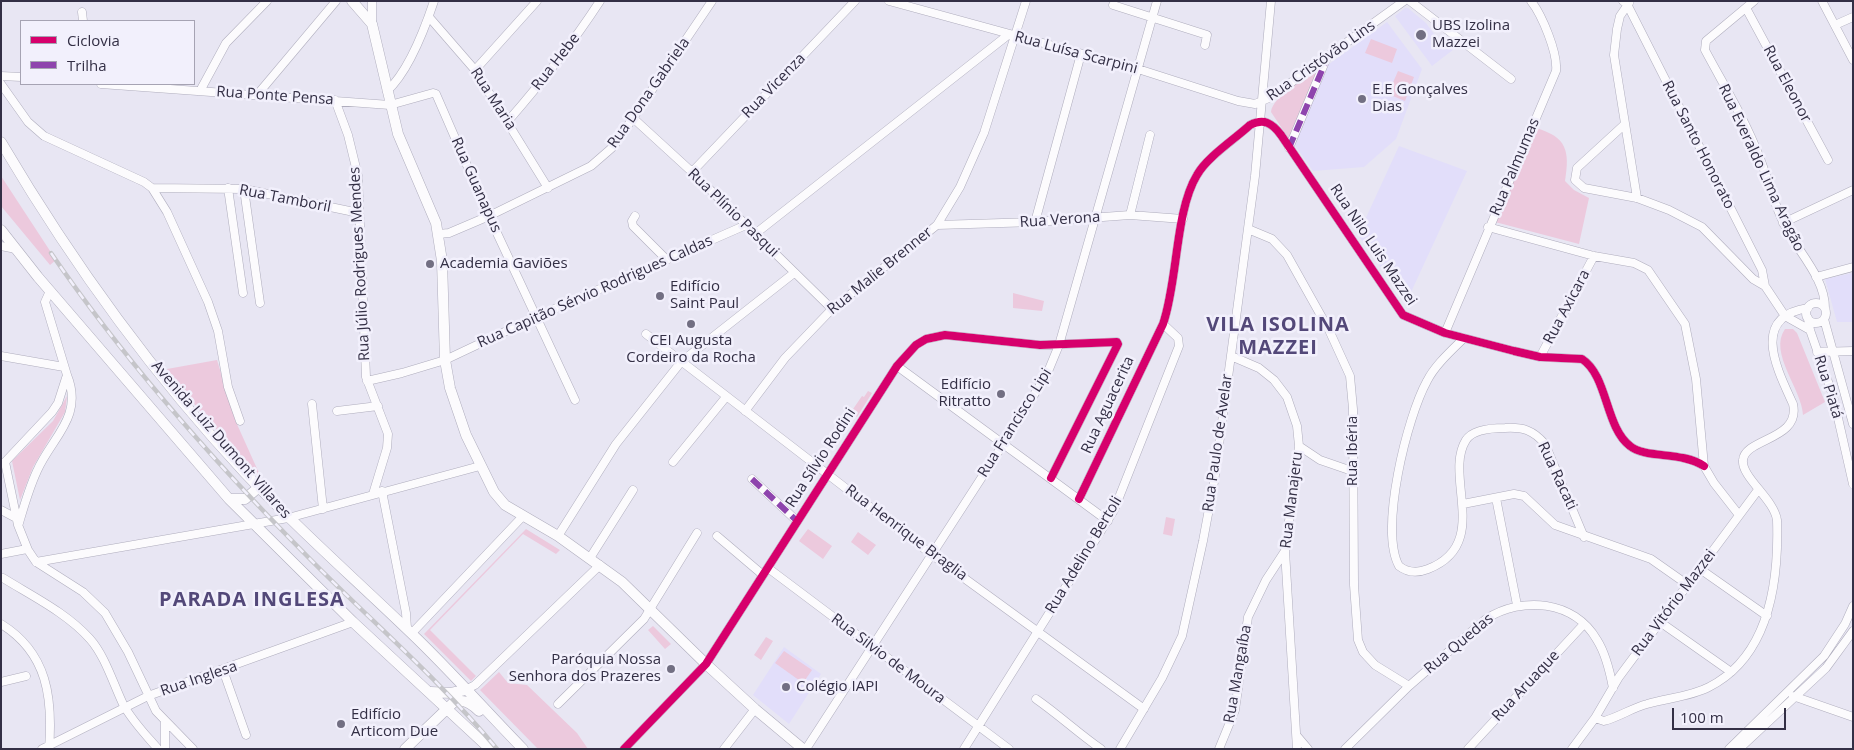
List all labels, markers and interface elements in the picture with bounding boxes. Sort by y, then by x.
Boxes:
street label: Rua Cristóvão Lins [1263,17,1379,105]
place label: UBS Izolina Mazzei [1432,17,1510,52]
legend [20,20,195,85]
street label: Rua Luísa Scarpini [1012,28,1140,78]
marker: UBS Izolina Mazzei [1414,28,1428,42]
text: Ciclovia [67,30,120,50]
street label: Rua Hebe [528,30,584,94]
street label: Rua Dona Gabriela [604,34,694,152]
street label: Rua Eleonor [1759,42,1815,126]
street label: Rua Vicenza [738,50,810,122]
text: Trilha [67,55,107,75]
street label: Rua Maria [466,64,520,134]
street label: Rua Santo Honorato [1658,78,1738,212]
place label: E.E Gonçalves Dias [1372,81,1468,116]
street label: Rua Everaldo Lima Aragão [1714,82,1808,254]
street label: Rua Ponte Pensa [216,83,334,109]
marker: E.E Gonçalves Dias [1356,93,1368,105]
street label: Rua Palmumas [1486,115,1544,219]
street label: Rua Guanapus [447,135,505,235]
street label: Rua Plínio Pasqui [684,165,782,261]
street label: Rua Júlio Rodrigues Mendes [346,166,374,362]
street label: Rua Tamboril [238,181,332,217]
street label: Rua Nilo Luis Mazzei [1326,181,1420,309]
street label: Rua Verona [1019,208,1101,232]
street label: Rua Malie Brenner [824,223,936,319]
street label: Rua Capitão Sérvio Rodrigues Caldas [475,232,715,352]
place label: Academia Gaviões [440,255,568,273]
marker: Academia Gaviões [424,258,436,270]
street label: Rua Axicara [1540,267,1594,347]
place label: Edifício Saint Paul [670,278,739,313]
marker: Edifício Saint Paul [654,290,666,302]
district label: VILA ISOLINA MAZZEI [1205,313,1351,360]
marker: CEI Augusta Cordeiro da Rocha [685,318,697,330]
place label: CEI Augusta Cordeiro da Rocha [626,332,756,367]
street label: Rua Piatá [1810,353,1846,421]
street label: Rua Aguacerita [1078,354,1138,456]
street label: Avenida Luiz Dumont Villares [148,357,294,523]
street label: Rua Francisco Lipi [974,365,1056,481]
street label: Rua Paulo de Avelar [1199,373,1237,513]
place label: Edifício Ritratto [938,376,991,411]
marker: Edifício Ritratto [995,388,1007,400]
street label: Rua Sílvio Rodini [782,405,860,511]
street label: Rua Ibéria [1344,416,1362,486]
street label: Rua Racati [1533,439,1581,513]
street label: Rua Manajeru [1277,450,1307,550]
street label: Rua Henrique Braglia [841,481,971,585]
street label: Rua Adelino Bertoli [1042,493,1126,617]
street label: Rua Vitório Mazzei [1628,546,1720,660]
district label: PARADA INGLESA [157,588,347,612]
street label: Rua Silvio de Moura [827,610,949,708]
street label: Rua Quedas [1421,610,1497,678]
street label: Rua Mangaíba [1220,623,1256,725]
street label: Rua Aruaque [1489,647,1563,725]
place label: Paróquia Nossa Senhora dos Prazeres [509,651,661,686]
street label: Rua Inglesa [158,657,240,701]
marker: Paróquia Nossa Senhora dos Prazeres [665,663,677,675]
place label: Colégio IAPI [796,678,878,696]
marker: Colégio IAPI [780,681,792,693]
scale bar [1674,698,1788,730]
place label: Edifício Articom Due [351,706,438,741]
text: 100 m [1680,707,1724,727]
marker: Edifício Articom Due [335,718,347,730]

